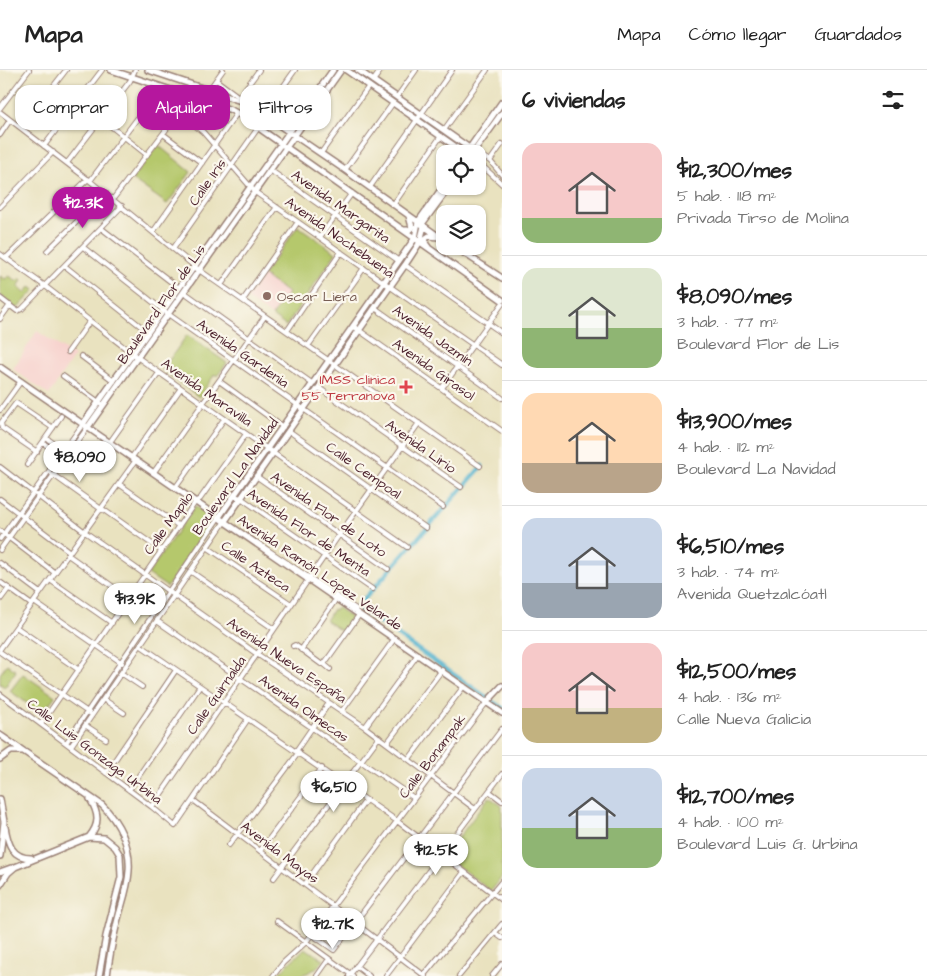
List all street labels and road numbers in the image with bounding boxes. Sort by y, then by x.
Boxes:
street label: Calle Iris [184,155,231,210]
street label: Avenida Margarita [287,165,394,248]
street label: Avenida Nochebuena [281,192,398,283]
street label: Boulevard Flor de Lis [113,241,211,368]
street label: Avenida Jazmín [388,301,477,371]
street label: Avenida Gardenia [192,315,293,393]
street label: Avenida Girasol [388,334,479,406]
street label: Avenida Maravilla [157,354,256,432]
street label: Boulevard La Navidad [188,414,284,539]
street label: Avenida Lirio [381,415,460,479]
street label: Calle Cempoal [322,437,405,504]
street label: Avenida Flor de Loto [266,467,391,562]
street label: Avenida Flor de Menta [243,484,374,582]
street label: Calle Mapilo [139,488,199,559]
street label: Avenida Ramón López Velarde [233,510,406,636]
street label: Calle Azteca [217,536,294,597]
street label: Avenida Nueva España [223,613,350,708]
street label: Calle Guirnalda [182,652,251,739]
street label: Avenida Olmecas [254,670,353,747]
street label: Calle Luis Gonzaga Urbina [23,694,166,809]
street label: Calle Bonampak [394,710,471,803]
street label: Avenida Mayas [236,817,323,889]

